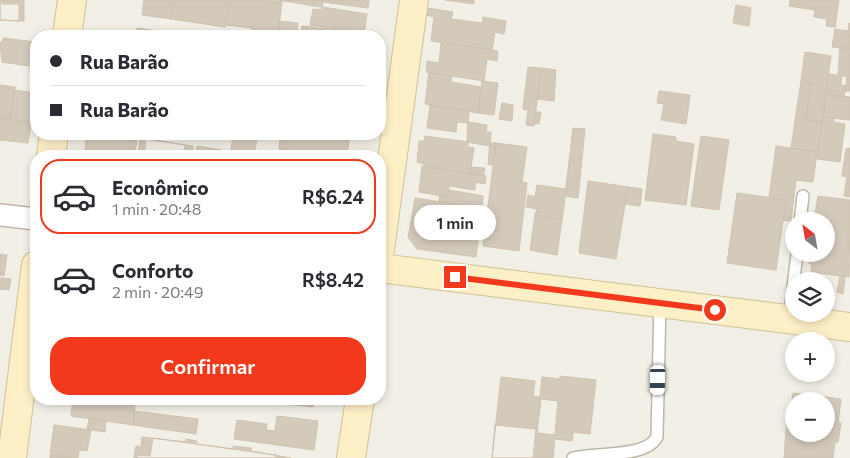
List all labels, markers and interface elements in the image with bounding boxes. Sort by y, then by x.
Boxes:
text: Rua Barão [80,50,169,73]
text: Rua Barão [80,98,169,121]
icon: car [52,174,97,219]
text: Econômico [112,176,209,199]
text: R$6.24 [302,185,364,208]
text: 1 min · 20:48 [112,199,201,218]
callout: 1 min [414,204,496,240]
north arrow [785,212,835,262]
map controls [785,212,835,442]
text: 1 min [436,213,474,232]
icon: car [52,257,97,302]
text: Conforto [112,259,193,282]
route end [444,266,466,288]
text: R$8.42 [302,268,364,291]
button: layers [785,272,835,322]
text: 2 min · 20:49 [112,282,203,301]
route start [704,299,726,321]
button: + [785,332,835,382]
button: Confirmar [50,337,366,395]
car [650,365,665,395]
button: − [785,392,835,442]

